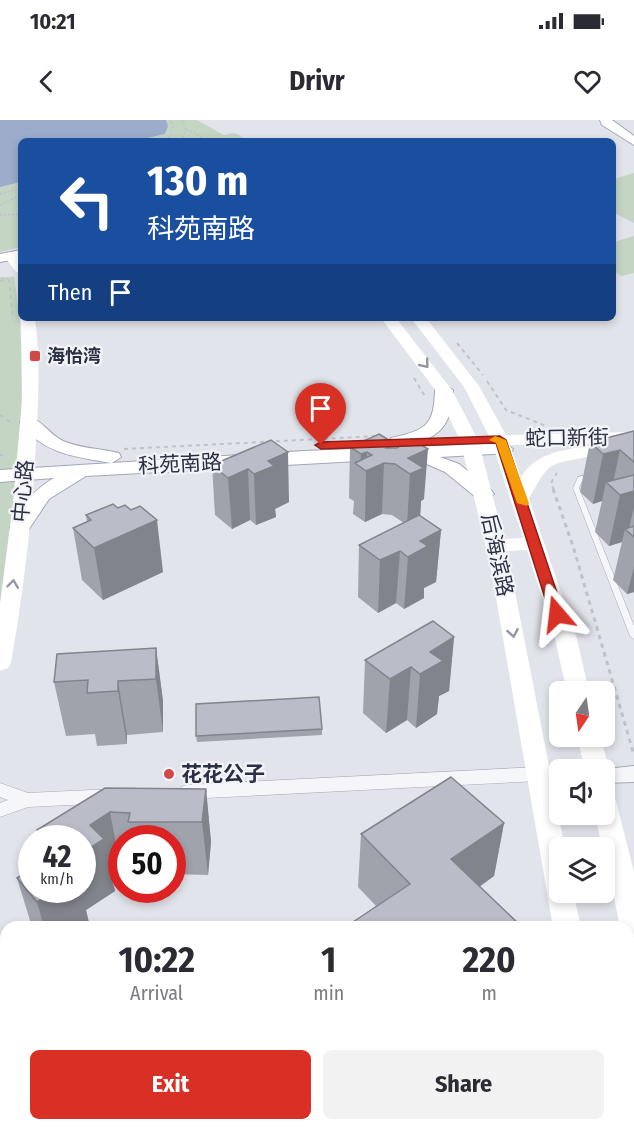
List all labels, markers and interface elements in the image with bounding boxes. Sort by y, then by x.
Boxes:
text: 10:21 [30,8,75,35]
icon: back [30,65,63,98]
text: Drivr [289,65,345,97]
icon: heart [571,65,604,98]
text: 130 m [147,156,248,206]
icon: left [48,162,126,240]
text: 科苑南路 [147,213,255,245]
icon: arrive [104,276,137,309]
text: Then [48,279,92,306]
place label: 海怡湾 [47,345,101,367]
marker: 海怡湾 [28,349,42,363]
one-way arrow [417,357,428,368]
pin [295,383,346,445]
icon: arrive [304,392,337,425]
street label: 蛇口新街 [525,424,609,452]
street label: 科苑南路 [137,449,223,479]
street label: 中心路 [7,458,39,524]
street label: 后海滨路 [476,511,518,599]
one-way arrow [6,580,19,589]
position arrow [525,582,589,646]
one-way arrow [506,628,519,638]
north arrow [549,681,615,747]
map controls [549,681,615,903]
button: sound [549,759,615,825]
place label: 花花公子 [181,761,265,787]
marker: 花花公子 [162,767,176,781]
speed limit sign: 50 [108,825,186,903]
button: layers [549,837,615,903]
text: 42 [43,839,71,875]
text: km/h [40,870,74,888]
text: 10:22 [118,938,195,982]
text: 1 [321,938,336,982]
text: 220 [463,938,516,982]
text: Arrival [130,981,183,1005]
text: min [313,981,344,1005]
text: m [481,981,497,1005]
button: Exit [30,1050,311,1119]
button: Share [323,1050,604,1119]

